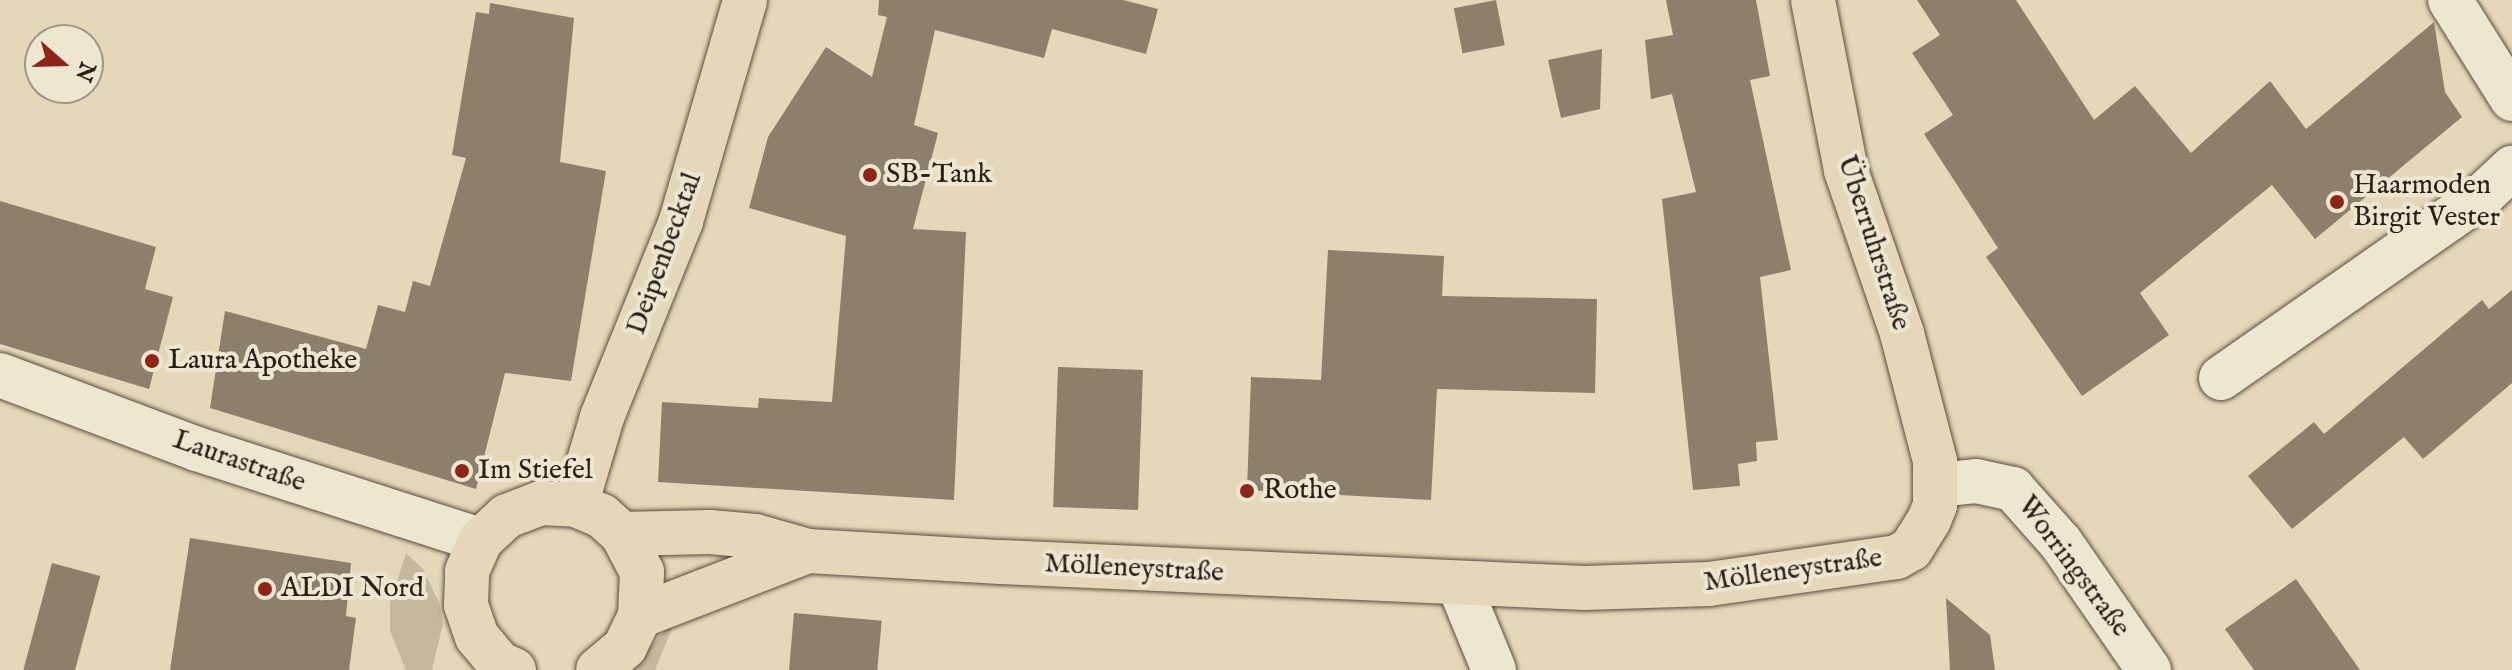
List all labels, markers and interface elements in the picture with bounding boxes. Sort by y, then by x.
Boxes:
north arrow [24,24,104,104]
text: N [68,58,101,85]
street label: Überruhrstraße [1829,151,1917,335]
place label: SB-Tank [886,158,992,192]
marker: SB-Tank [861,166,879,184]
street label: Deipenbecktal [620,168,710,340]
place label: Haarmoden Birgit Vester [2353,169,2500,235]
marker: Haarmoden Birgit Vester [2328,193,2346,211]
place label: Laura Apotheke [168,344,357,378]
marker: Laura Apotheke [143,352,161,370]
street label: Laurastraße [168,424,310,500]
place label: Im Stiefel [478,454,593,488]
marker: Im Stiefel [453,462,471,480]
place label: Rothe [1263,474,1337,508]
marker: Rothe [1238,482,1256,500]
street label: Worringstraße [2009,490,2137,644]
street label: Mölleneystraße [1702,542,1884,600]
street label: Mölleneystraße [1043,548,1225,590]
place label: ALDI Nord [281,572,424,606]
marker: ALDI Nord [256,580,274,598]

